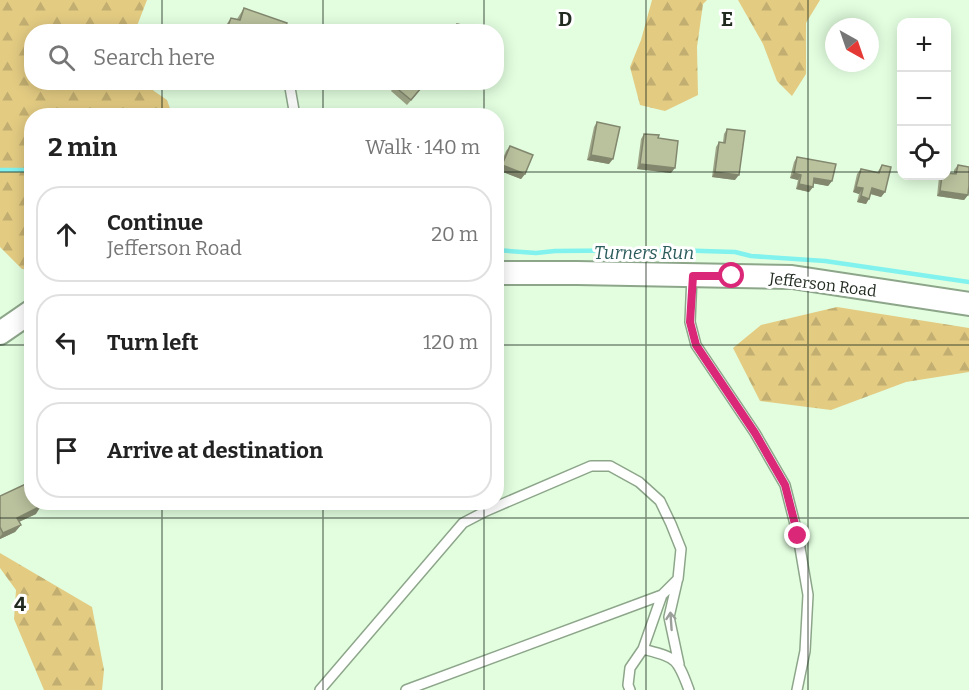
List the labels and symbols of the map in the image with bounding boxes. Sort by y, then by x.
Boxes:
text: D [558,7,572,31]
text: E [721,7,733,31]
north arrow [825,18,879,72]
water label: Turners Run [594,242,694,264]
route start [718,262,744,288]
street label: Jefferson Road [767,268,878,301]
route end [784,522,810,548]
text: 4 [14,592,26,616]
one-way arrow [665,612,676,632]

